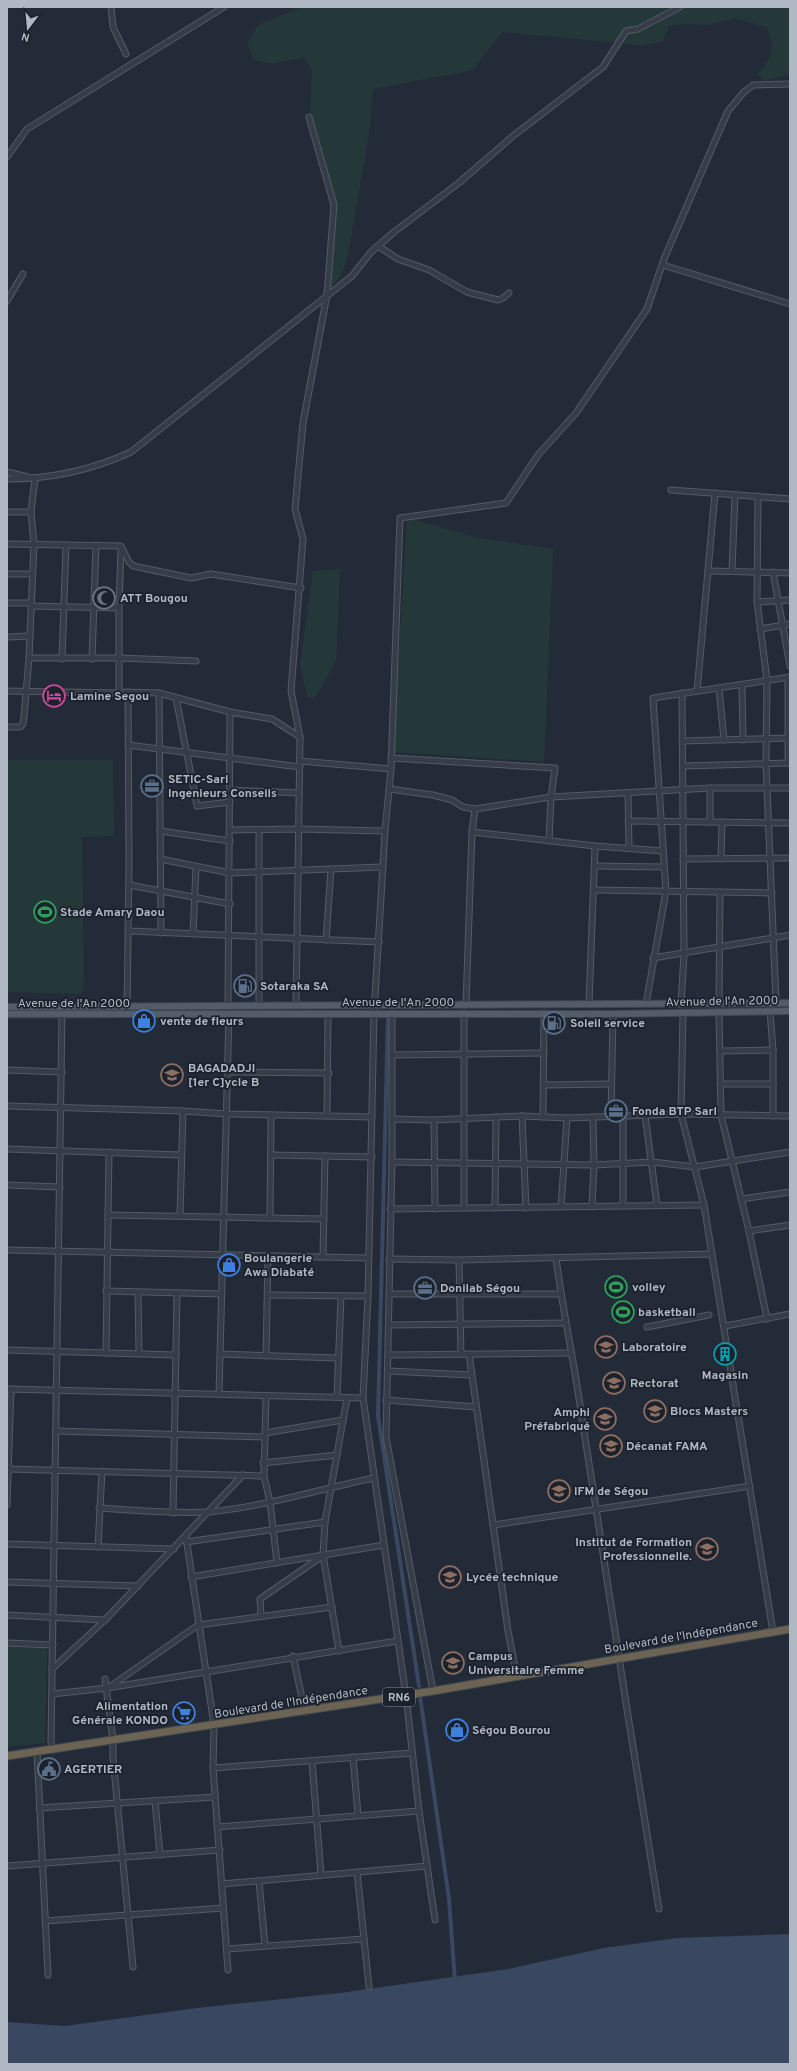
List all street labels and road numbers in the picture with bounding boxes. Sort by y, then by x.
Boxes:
street label: Avenue de l'An 2000 [666,993,778,1011]
street label: Avenue de l'An 2000 [342,995,454,1011]
street label: Avenue de l'An 2000 [18,996,130,1012]
street label: Boulevard de l'Indépendance [603,1616,759,1658]
street label: Boulevard de l'Indépendance [213,1683,369,1723]
road number: RN6 [383,1688,415,1706]

